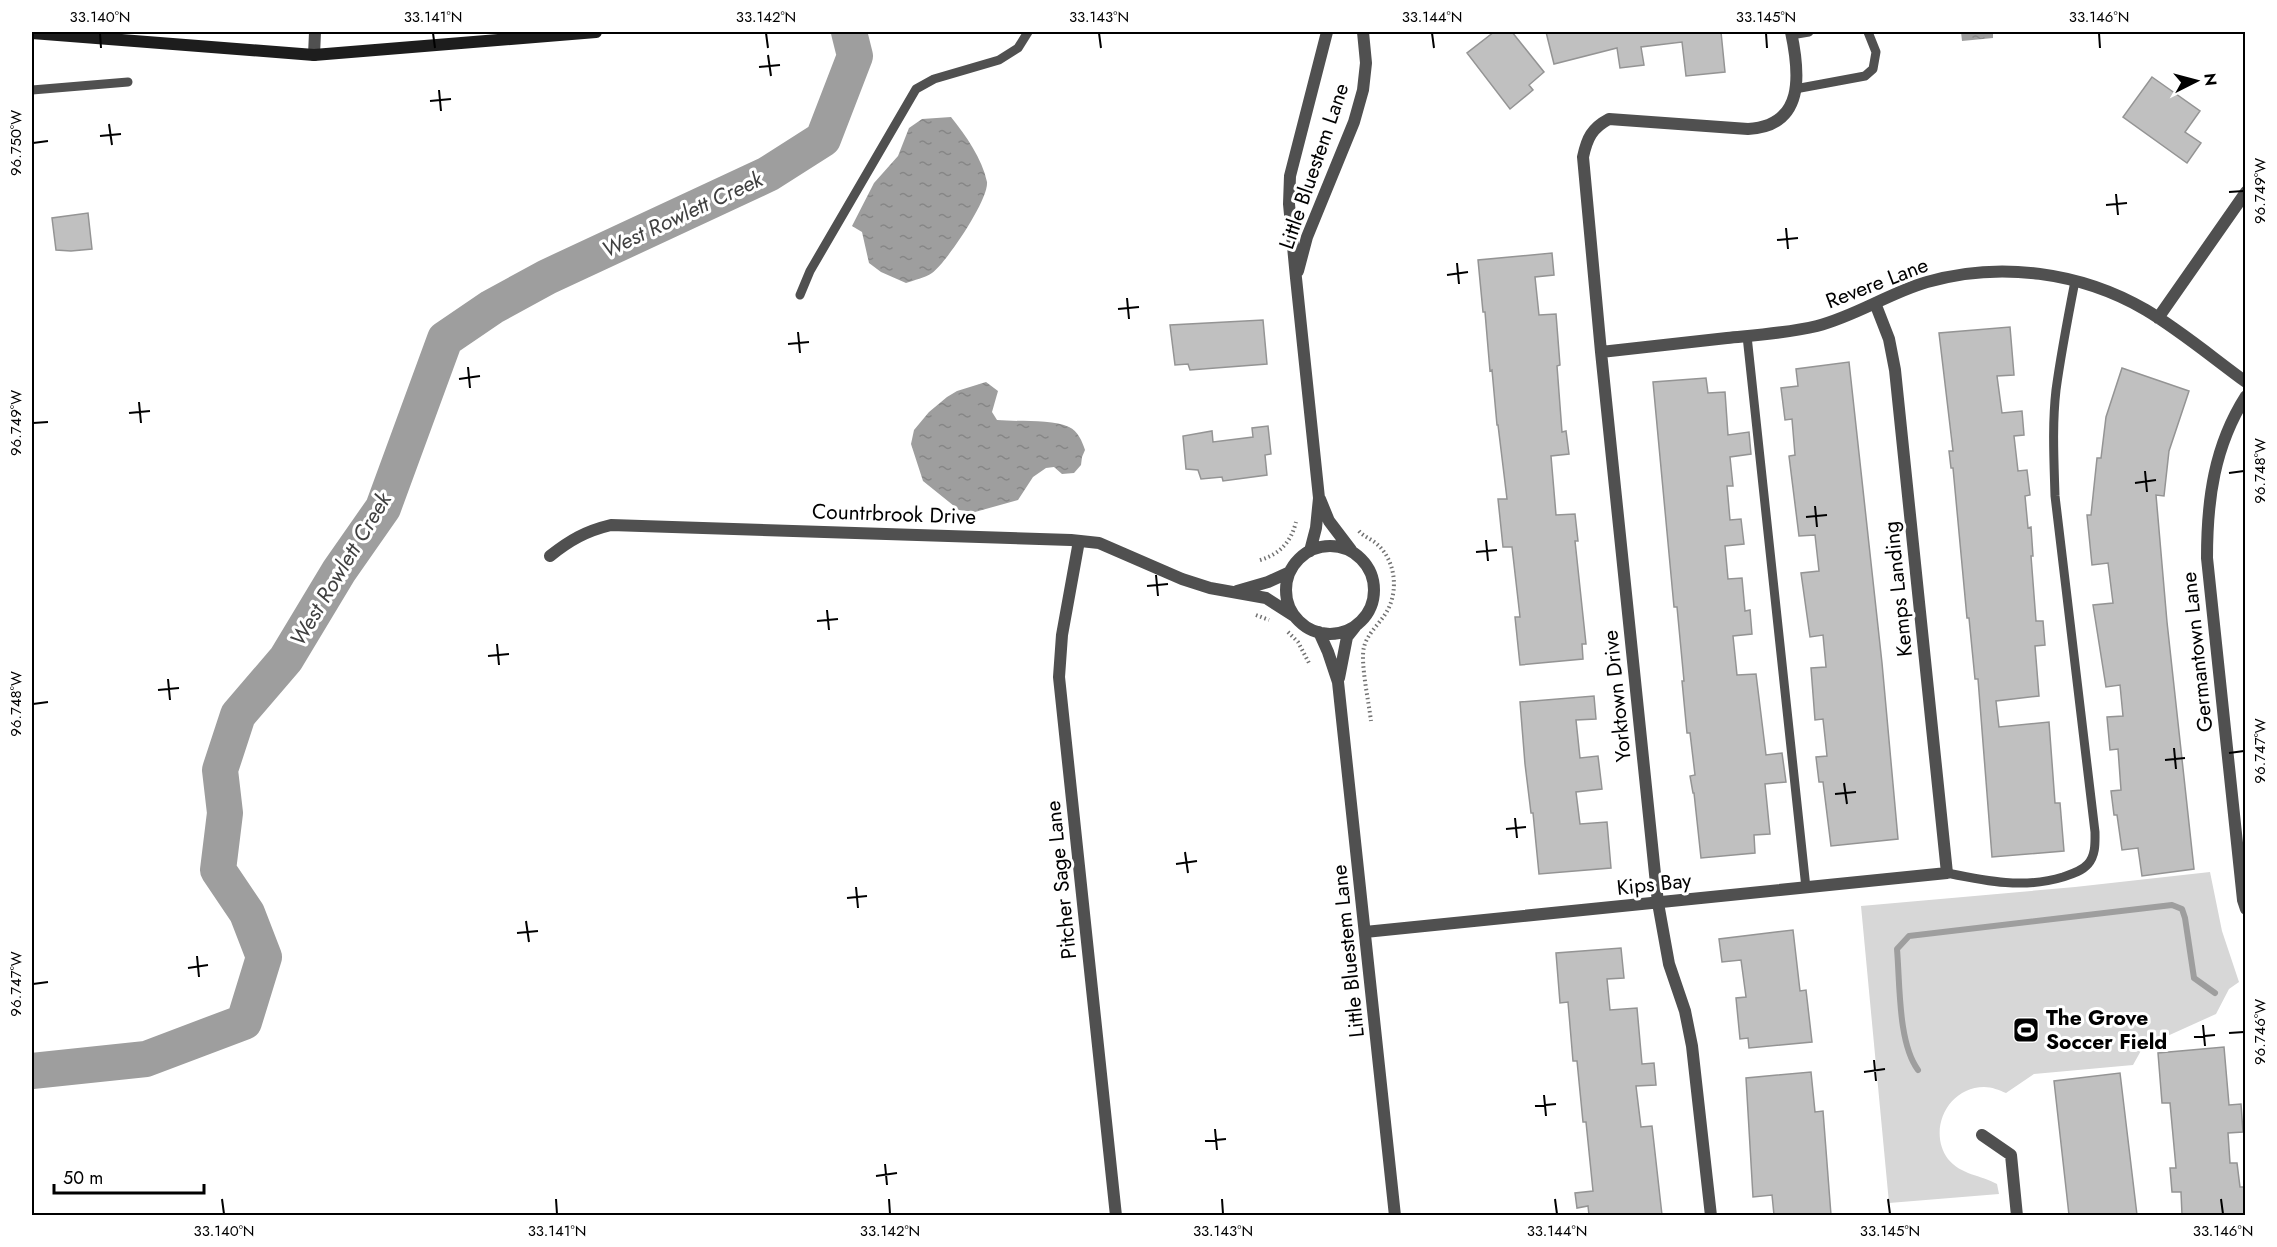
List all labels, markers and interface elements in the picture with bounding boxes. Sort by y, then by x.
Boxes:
text: 33.140°N [70,6,130,28]
text: 33.141°N [404,6,462,28]
text: 33.142°N [736,6,796,28]
text: 33.143°N [1069,6,1129,28]
text: 33.144°N [1402,6,1462,28]
text: 33.145°N [1736,6,1796,28]
text: 33.146°N [2069,6,2129,28]
north arrow [2166,51,2226,111]
text: N [2198,72,2223,87]
street label: Little Bluestem Lane [1272,79,1357,253]
text: 96.750°W [5,110,27,176]
text: 96.749°W [2249,158,2271,224]
water label: West Rowlett Creek [596,162,769,265]
street label: Revere Lane [1821,250,1933,316]
text: 96.749°W [5,390,27,456]
text: 96.748°W [2249,438,2271,504]
water label: West Rowlett Creek [281,485,399,652]
street label: Countrbrook Drive [811,496,977,532]
street label: Kemps Landing [1876,520,1920,658]
street label: Germantown Lane [2174,570,2220,734]
street label: Yorktown Drive [1595,629,1639,763]
text: 96.748°W [5,671,27,737]
text: 96.747°W [2249,718,2271,784]
street label: Pitcher Sage Lane [1038,799,1084,961]
street label: Little Bluestem Lane [1324,863,1372,1039]
street label: Kips Bay [1615,865,1694,903]
text: 96.747°W [5,951,27,1017]
text: 96.746°W [2249,999,2271,1065]
place label: The Grove Soccer Field [2046,1003,2167,1057]
sports icon: The Grove Soccer Field [2011,1015,2041,1045]
scale bar [54,1157,204,1195]
text: 50 m [63,1165,103,1191]
text: 33.140°N [194,1220,254,1242]
text: 33.141°N [528,1220,586,1242]
text: 33.142°N [860,1220,920,1242]
text: 33.143°N [1193,1220,1253,1242]
text: 33.144°N [1527,1220,1587,1242]
text: 33.145°N [1860,1220,1920,1242]
text: 33.146°N [2193,1220,2253,1242]

